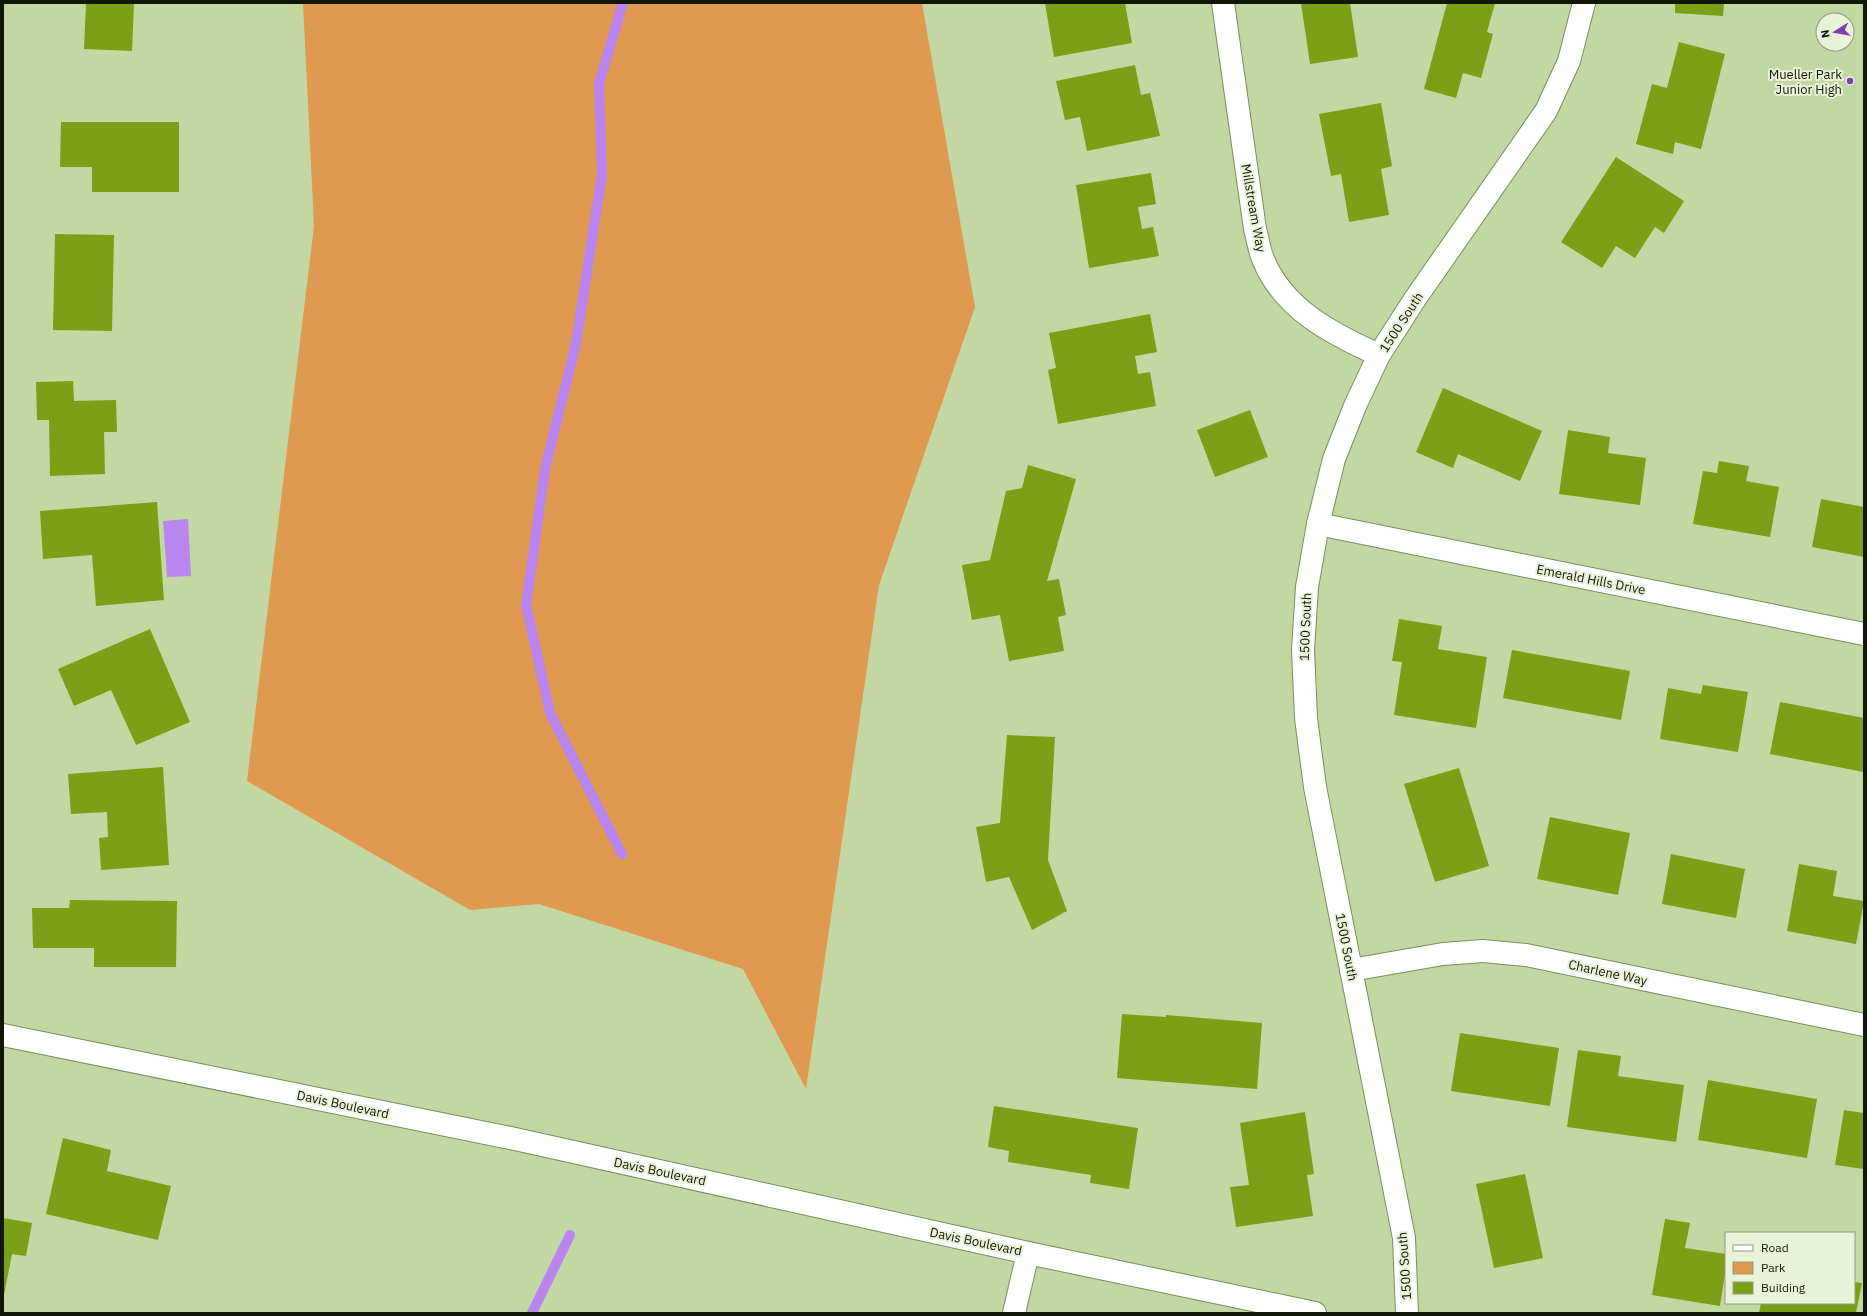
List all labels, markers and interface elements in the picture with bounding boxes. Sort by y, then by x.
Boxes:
north arrow [1815,12,1855,52]
text: N [1818,29,1833,39]
place label: Mueller Park Junior High [1769,66,1842,98]
marker: Mueller Park Junior High [1845,76,1855,86]
street label: Millstream Way [1237,162,1270,254]
street label: 1500 South [1376,289,1427,356]
street label: Emerald Hills Drive [1535,561,1647,598]
street label: 1500 South [1296,593,1315,662]
street label: 1500 South [1332,912,1361,982]
street label: Charlene Way [1567,956,1649,989]
street label: Davis Boulevard [295,1086,391,1123]
street label: Davis Boulevard [612,1153,708,1190]
street label: Davis Boulevard [928,1223,1024,1260]
street label: 1500 South [1394,1231,1415,1301]
legend [1725,1232,1855,1304]
text: Road [1761,1240,1789,1255]
text: Park [1761,1260,1786,1275]
text: Building [1761,1280,1806,1295]

